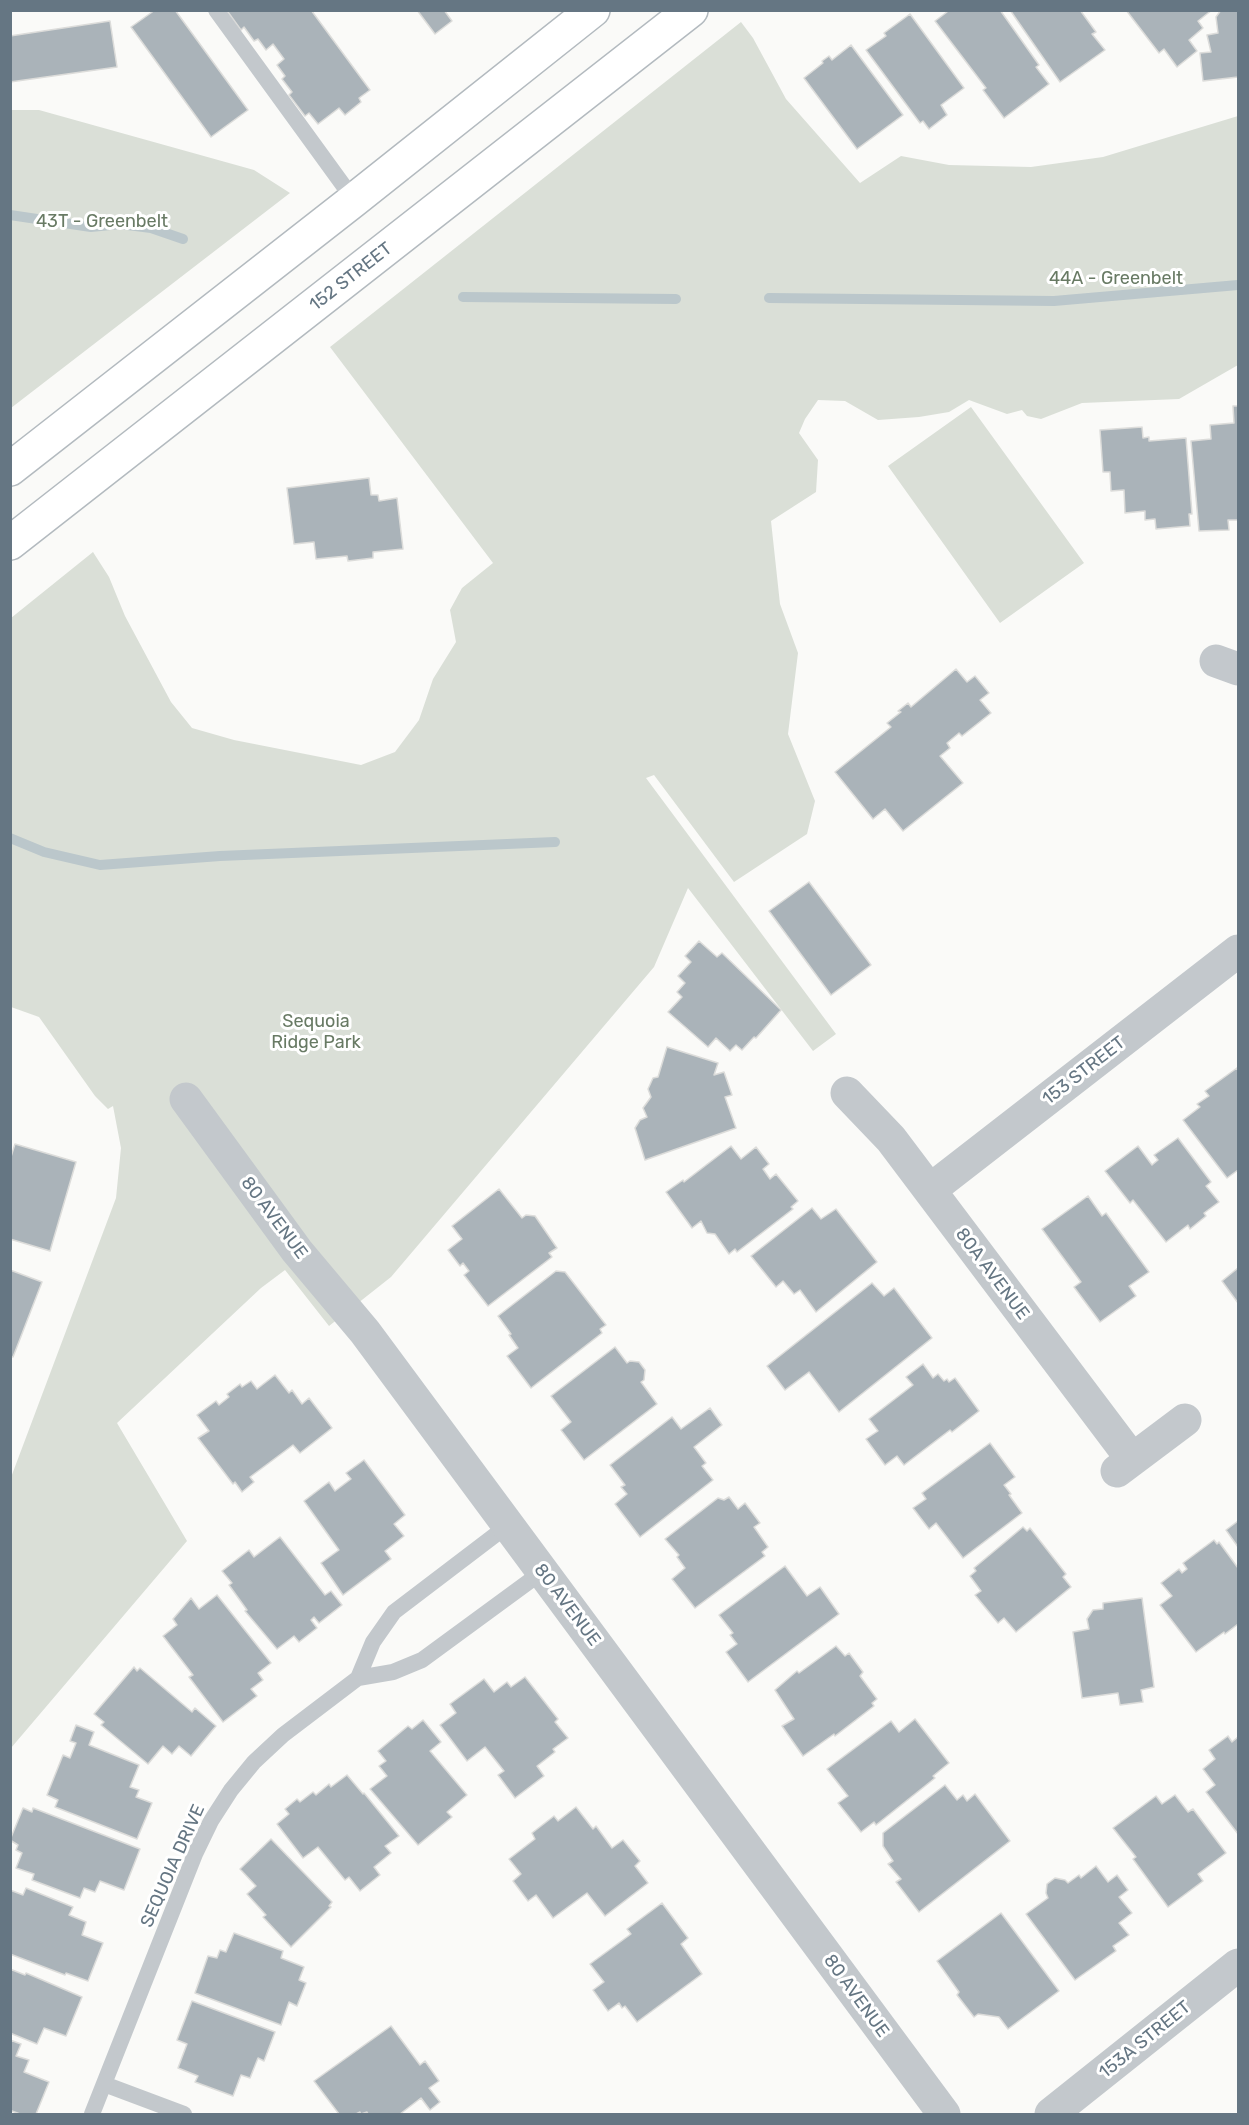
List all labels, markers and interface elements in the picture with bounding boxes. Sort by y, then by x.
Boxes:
park label: 43T - Greenbelt [36,211,168,233]
street label: 152 STREET [305,238,397,316]
park label: 44A - Greenbelt [1049,268,1183,290]
park label: Sequoia Ridge Park [271,1011,361,1054]
street label: 153 STREET [1038,1032,1130,1110]
street label: 80 AVENUE [236,1173,312,1263]
street label: 80A AVENUE [951,1224,1033,1324]
street label: 80 AVENUE [529,1560,605,1650]
street label: SEQUOIA DRIVE [136,1801,210,1931]
street label: 80 AVENUE [819,1950,893,2042]
street label: 153A STREET [1095,1997,1195,2083]

